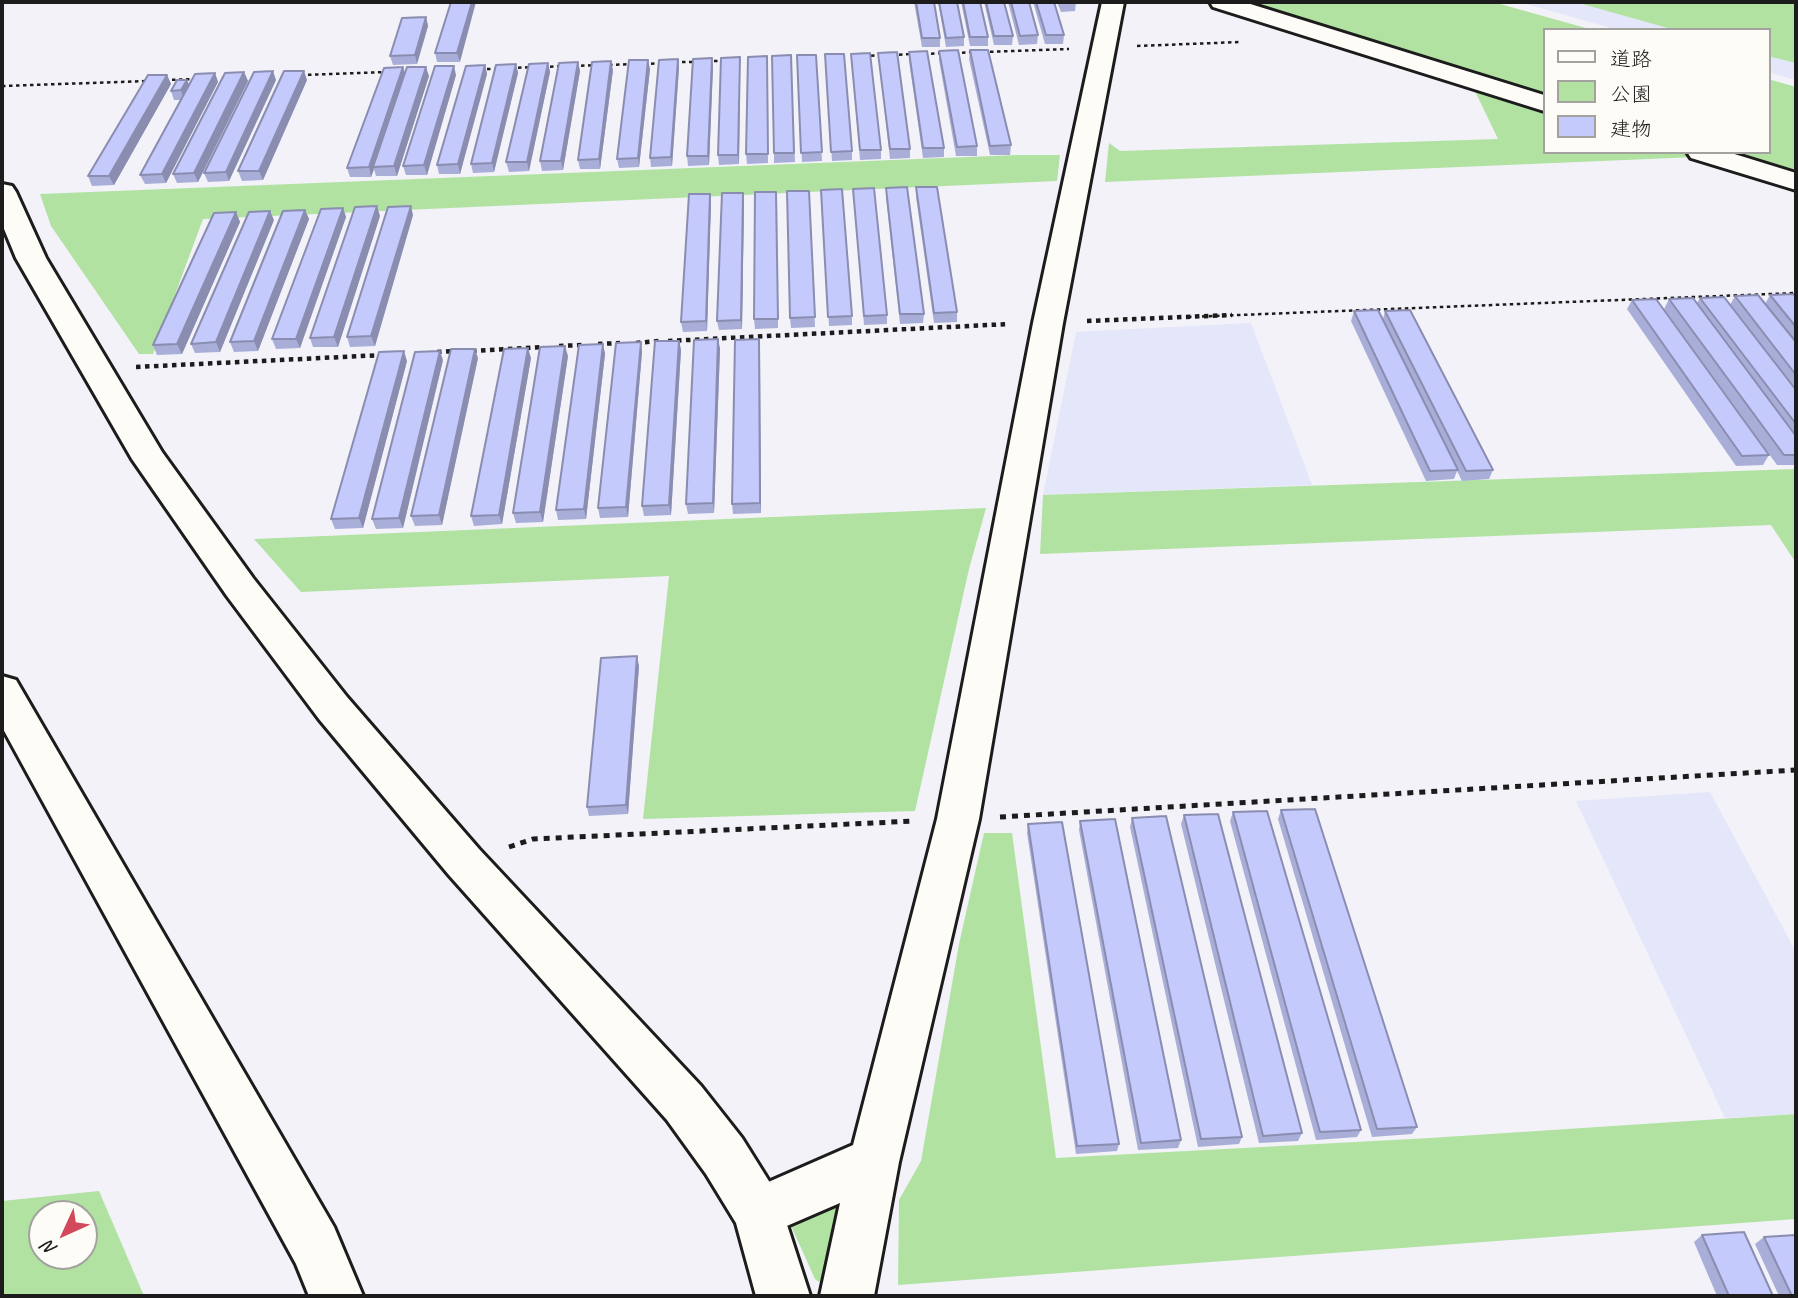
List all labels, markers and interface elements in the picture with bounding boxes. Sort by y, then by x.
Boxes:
legend [1542,28,1770,154]
text: 道路 [1610,46,1652,72]
text: 公園 [1610,81,1652,107]
text: 建物 [1610,116,1652,142]
north arrow [28,1200,98,1270]
text: N [37,1236,62,1261]

